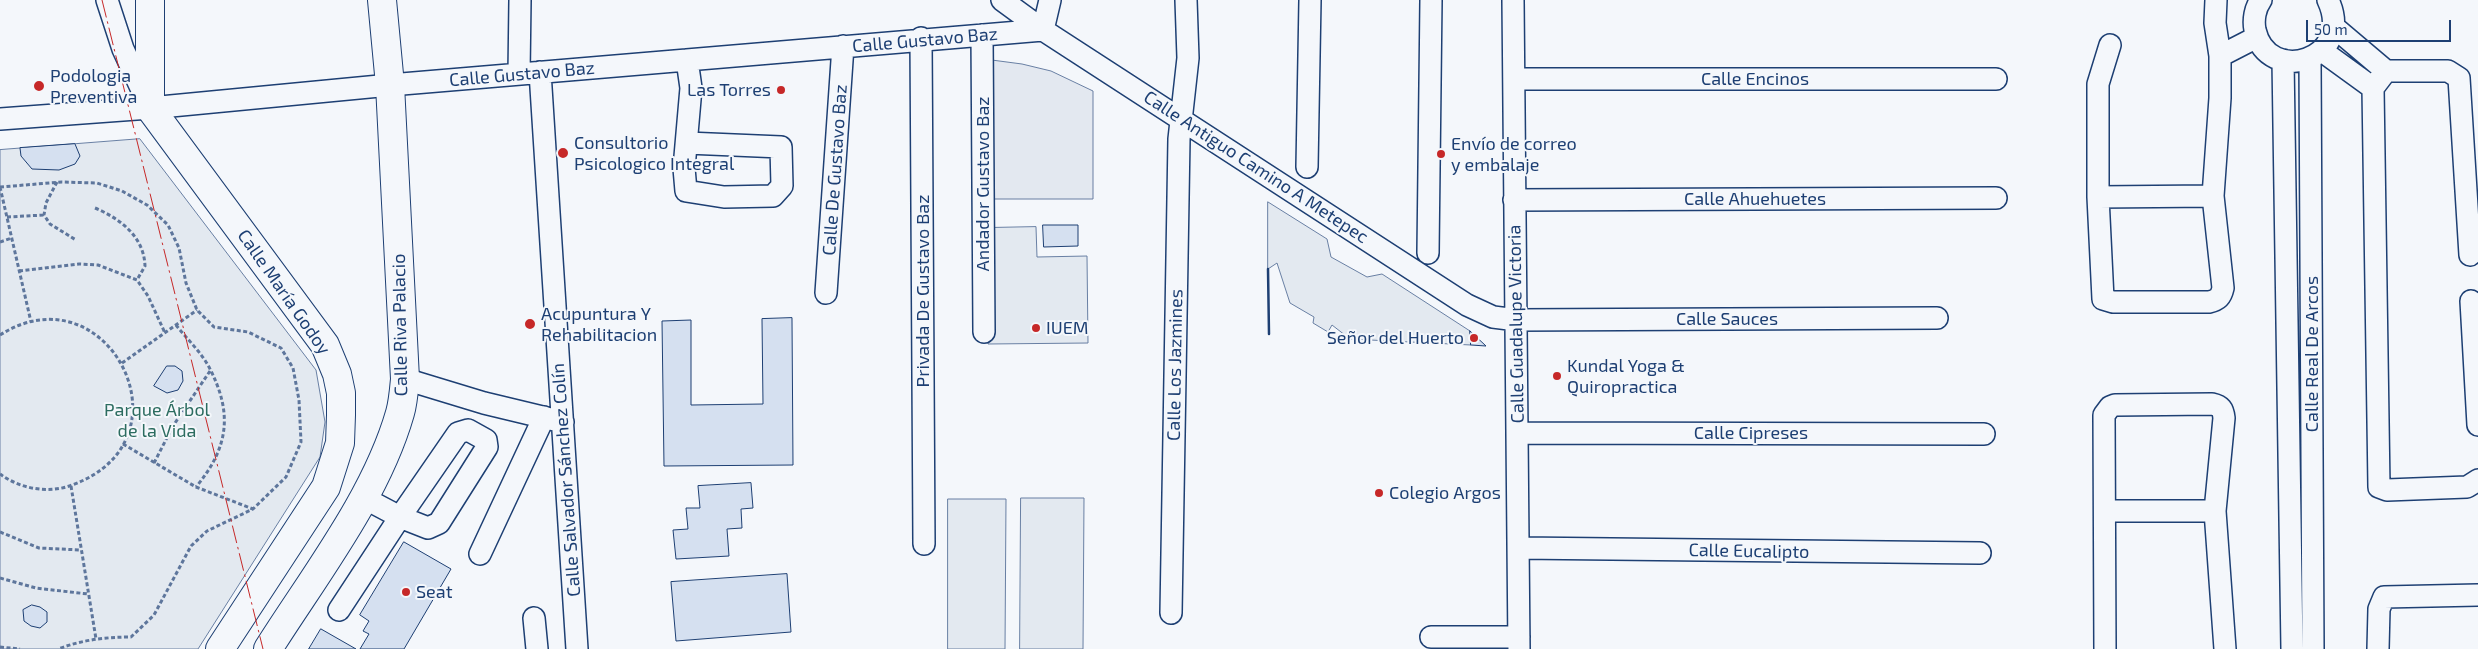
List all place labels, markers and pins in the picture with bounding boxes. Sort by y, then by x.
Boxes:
place label: Podologia Preventiva [50,65,137,108]
marker: Podologia Preventiva [32,79,46,93]
place label: Las Torres [687,79,771,101]
marker: Las Torres [775,84,787,96]
place label: Consultorio Psicologico Integral [574,132,734,174]
place label: Envío de correo y embalaje [1451,133,1577,176]
marker: Consultorio Psicologico Integral [556,146,570,160]
marker: Envío de correo y embalaje [1435,148,1447,160]
place label: Acupuntura Y Rehabilitacion [541,303,657,346]
marker: Acupuntura Y Rehabilitacion [523,317,537,331]
place label: IUEM [1046,317,1089,339]
marker: IUEM [1030,322,1042,334]
place label: Señor del Huerto [1327,327,1464,349]
marker: Señor del Huerto [1468,332,1480,344]
place label: Kundal Yoga & Quiropractica [1567,355,1685,398]
marker: Kundal Yoga & Quiropractica [1551,370,1563,382]
place label: Colegio Argos [1389,482,1501,504]
marker: Colegio Argos [1373,487,1385,499]
place label: Seat [416,581,453,603]
marker: Seat [400,586,412,598]

